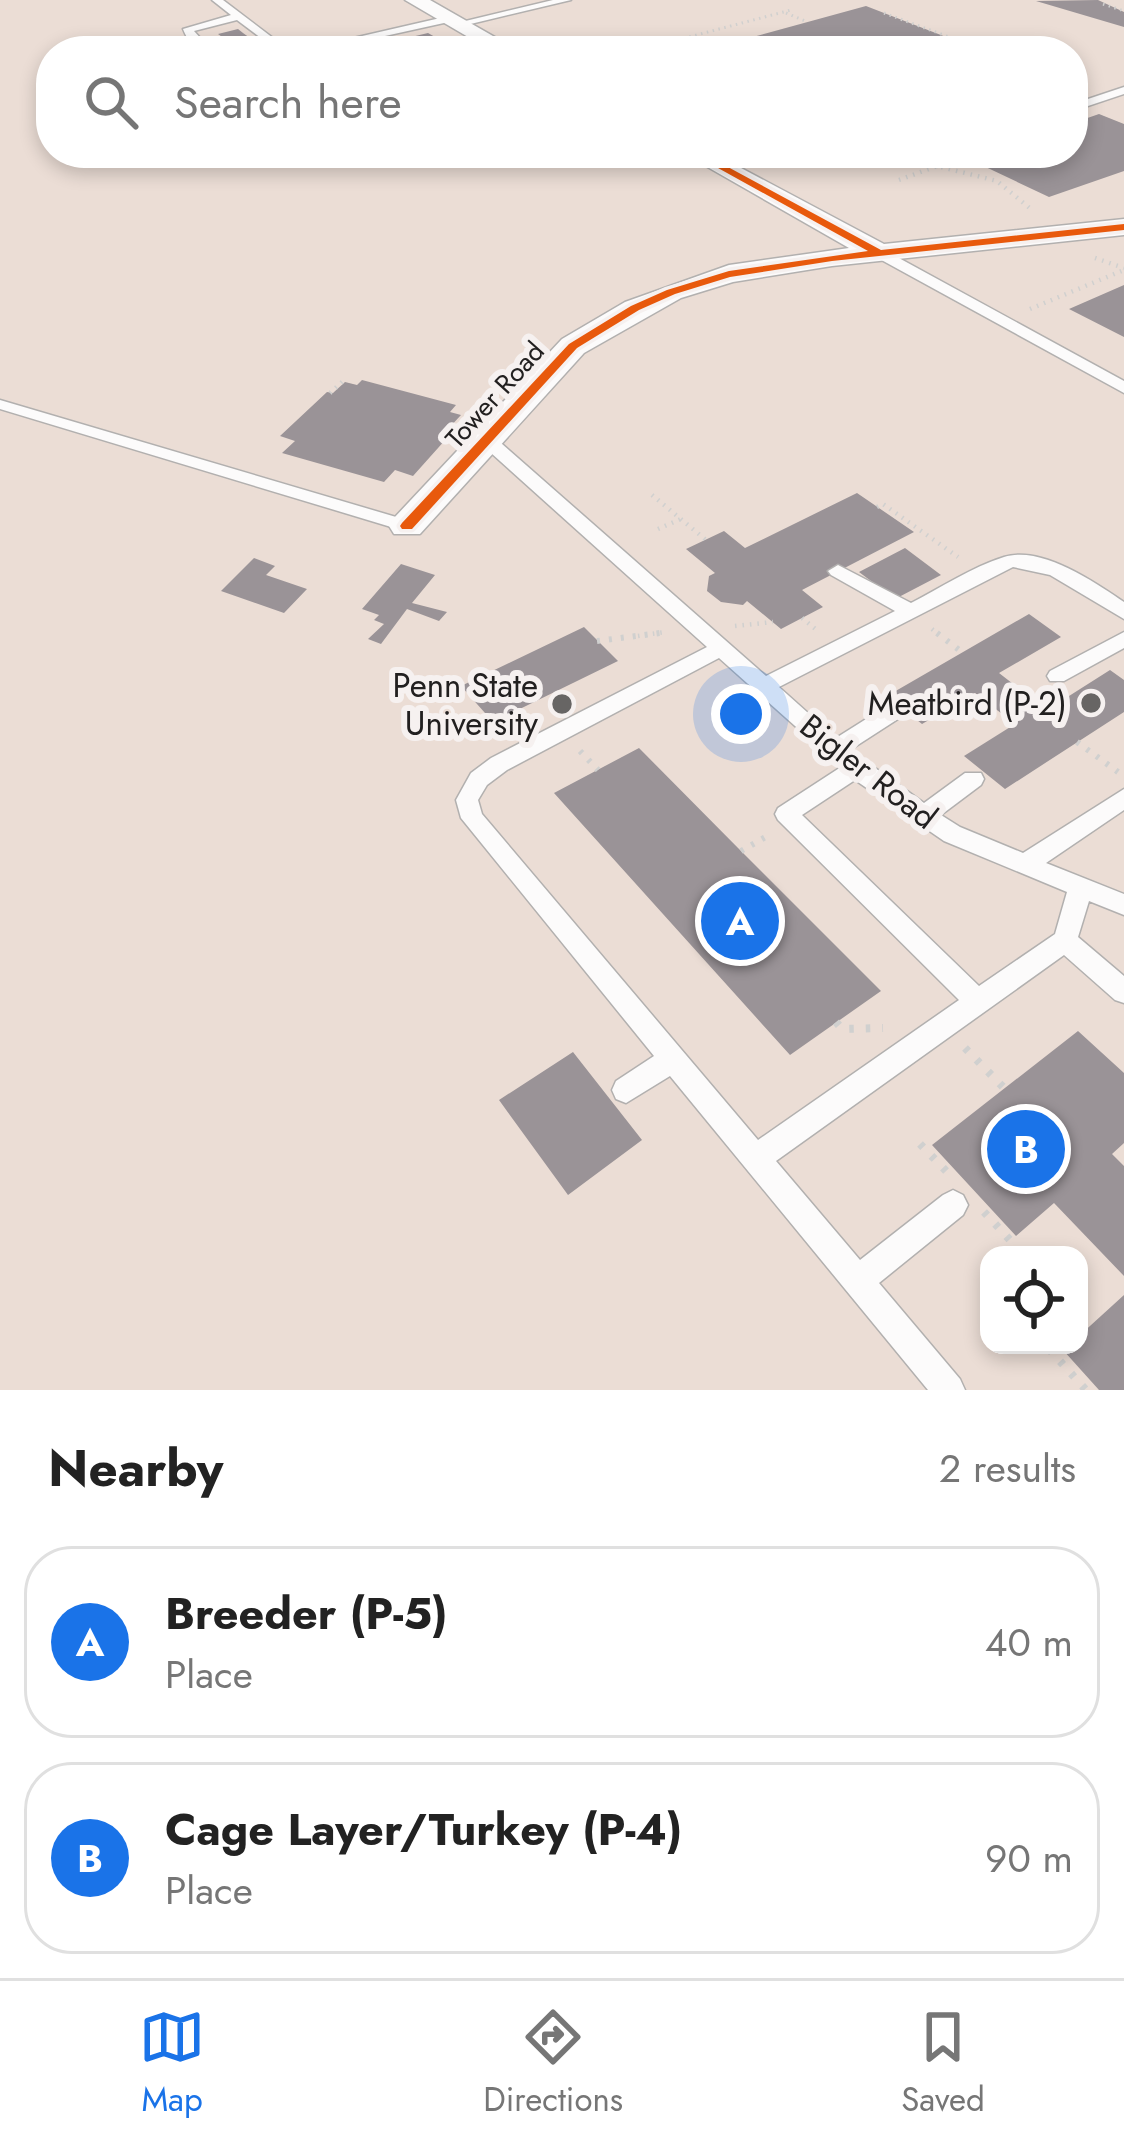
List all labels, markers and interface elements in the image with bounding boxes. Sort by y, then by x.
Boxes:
search box [36,36,1088,168]
icon: search [78,69,144,135]
text: Search here [174,70,402,135]
street label: Tower Road [436,333,553,457]
place label: Penn State University [393,662,538,747]
place label: Meatbird (P-2) [868,680,1067,727]
your location [711,684,771,744]
marker: Meatbird (P-2) [1078,690,1104,716]
marker: Penn State University [549,691,575,717]
street label: Bigler Road [790,703,947,840]
pin: A [701,876,779,966]
pin: B [987,1104,1065,1194]
map controls [980,1246,1088,1354]
button: locate [980,1246,1088,1354]
text: Nearby [48,1431,223,1505]
text: 2 results [939,1440,1076,1497]
text: Breeder (P-5) [165,1581,448,1646]
text: A [76,1614,104,1671]
text: 40 m [985,1614,1073,1671]
text: Place [165,1646,253,1703]
text: Cage Layer/Turkey (P-4) [165,1797,682,1862]
text: B [77,1830,103,1887]
text: 90 m [985,1830,1073,1887]
text: Place [165,1862,253,1919]
tab: Map [139,2004,205,2123]
tab: Directions [483,2004,623,2123]
tab: Saved [901,2004,985,2123]

